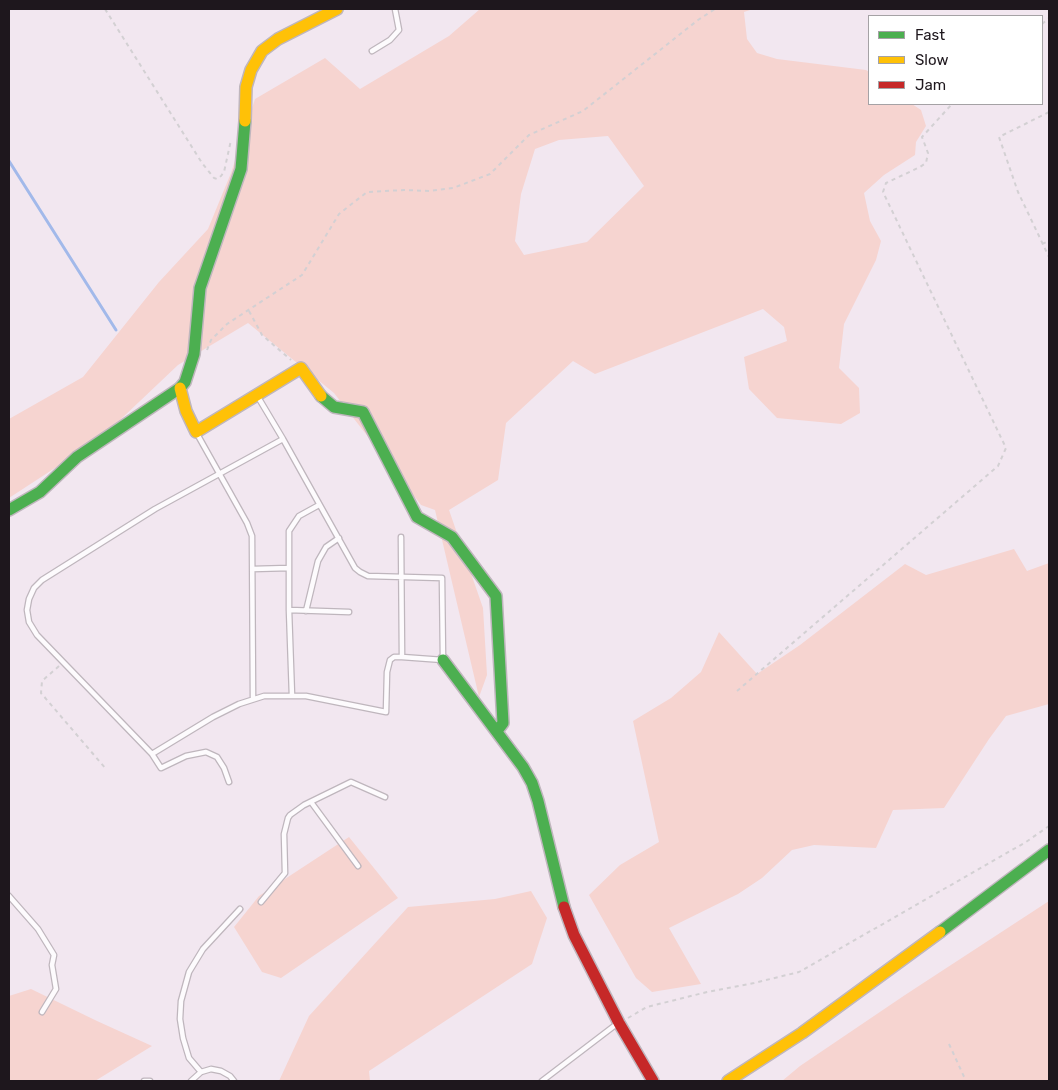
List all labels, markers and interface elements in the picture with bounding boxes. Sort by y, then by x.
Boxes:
legend [868,15,1043,105]
text: Fast [915,26,945,44]
text: Slow [915,51,948,69]
text: Jam [915,76,946,94]

